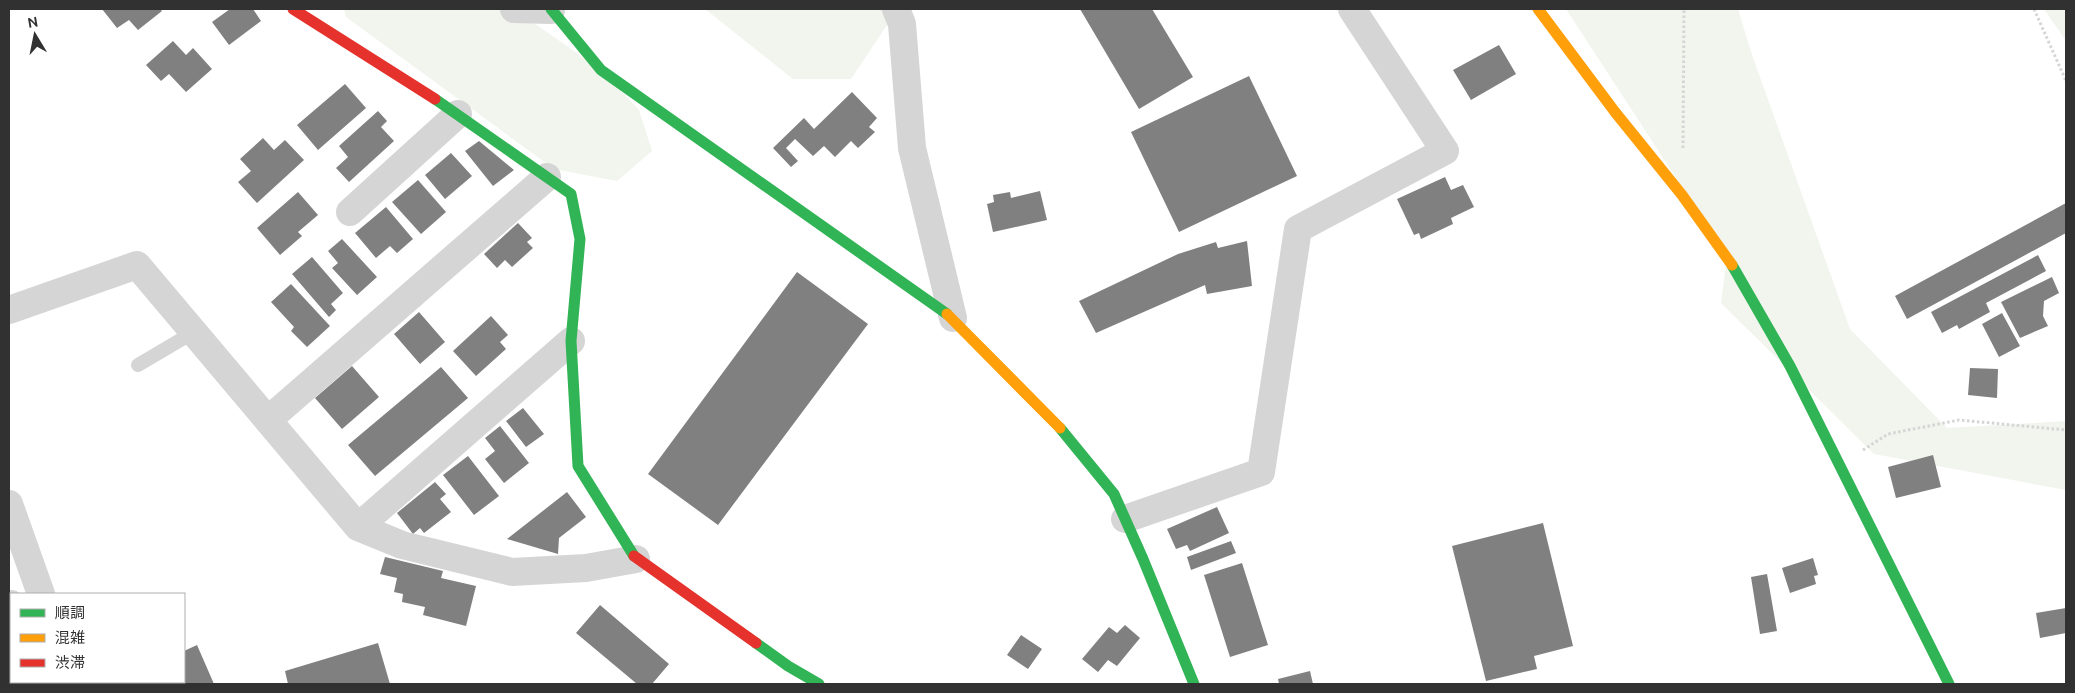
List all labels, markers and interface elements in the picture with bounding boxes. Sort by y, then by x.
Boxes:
north arrow [10,10,60,60]
text: N [26,13,39,31]
legend [10,593,185,683]
text: 順調 [55,604,85,621]
text: 混雑 [55,629,85,646]
text: 渋滞 [55,654,85,671]

